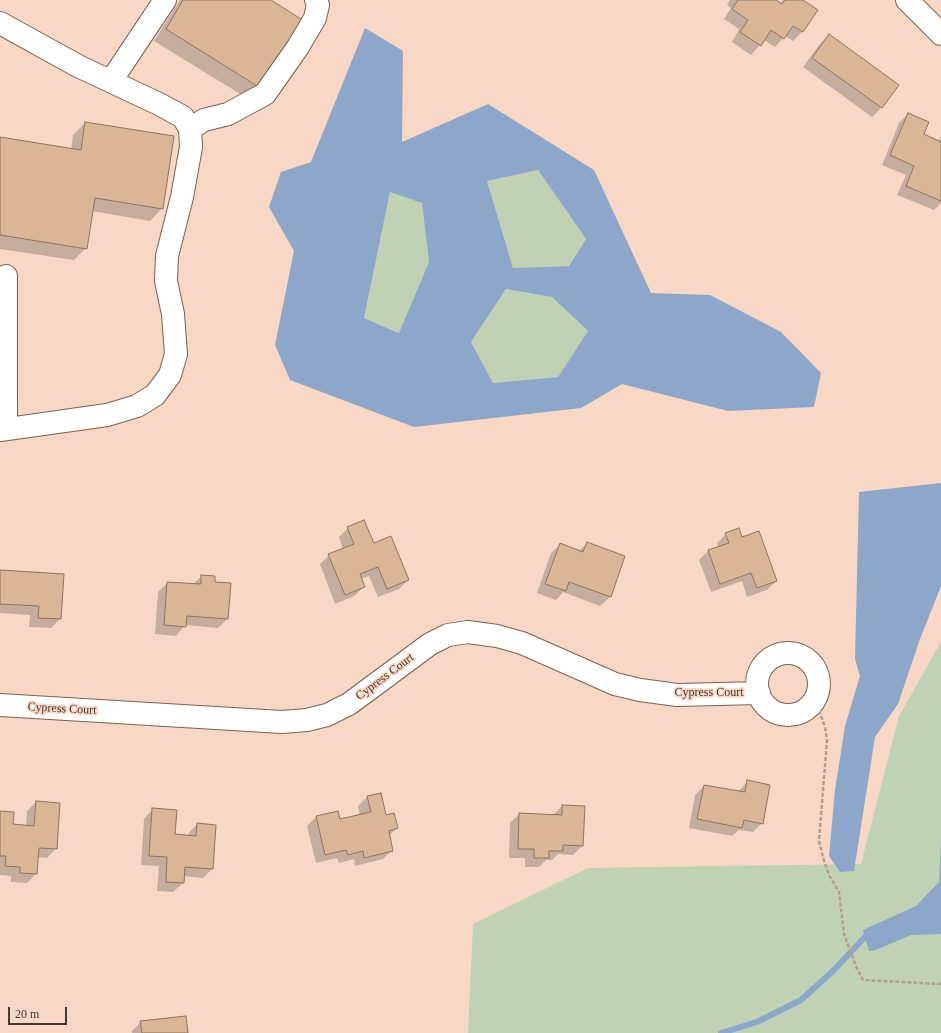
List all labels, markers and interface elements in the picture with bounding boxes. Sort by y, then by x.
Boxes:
street label: Cypress Court [353,650,417,704]
street label: Cypress Court [674,686,744,700]
street label: Cypress Court [27,700,97,718]
scale bar [10,999,69,1025]
text: 20 m [15,1007,39,1021]

